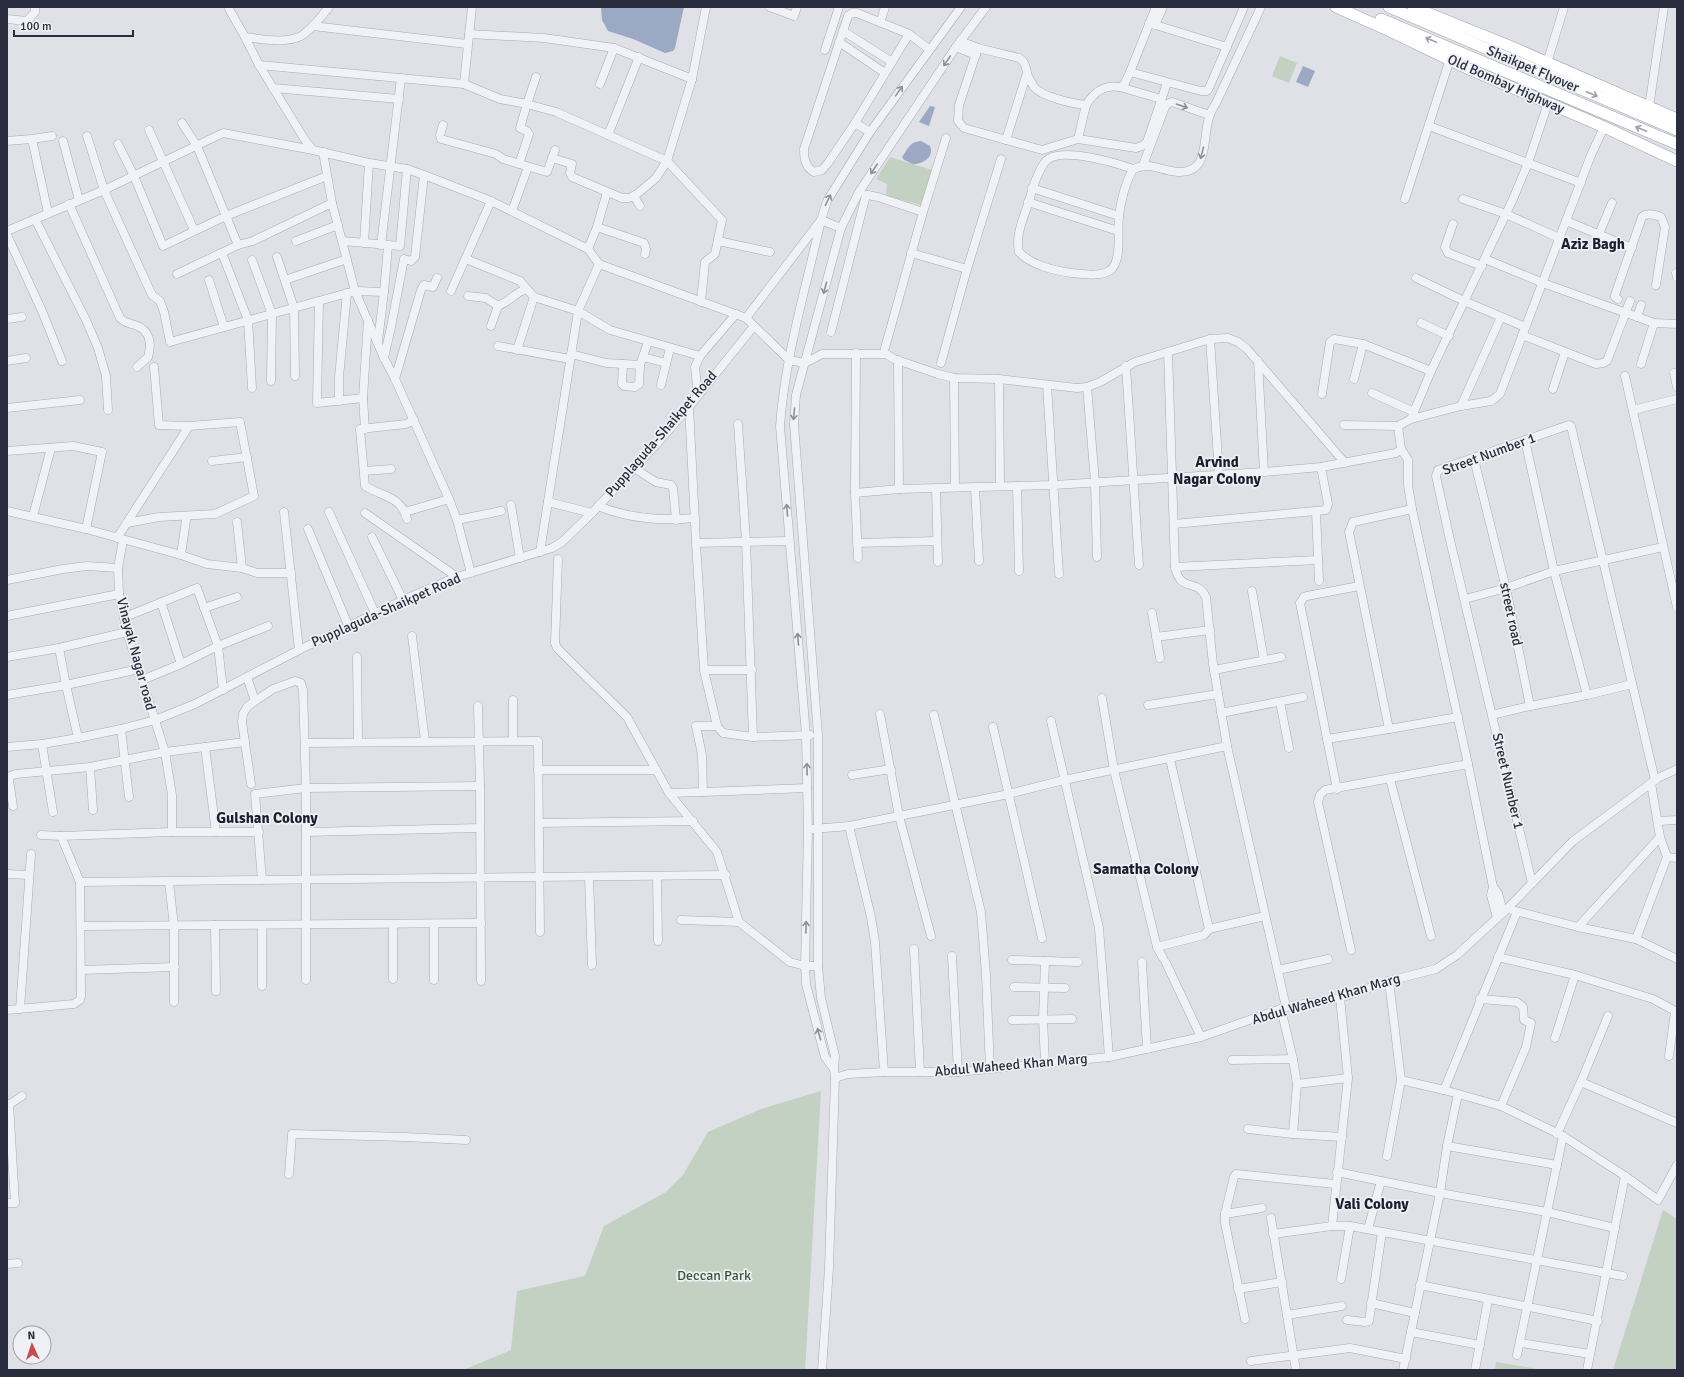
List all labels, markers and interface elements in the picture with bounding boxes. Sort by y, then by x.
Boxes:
scale bar [14,12,133,38]
text: 100 m [20,19,52,34]
one-way arrow [1426,36,1438,43]
street label: Shaikpet Flyover [1484,42,1583,96]
street label: Old Bombay Highway [1445,51,1567,118]
one-way arrow [942,55,950,67]
one-way arrow [895,86,903,97]
one-way arrow [1585,91,1597,98]
one-way arrow [1175,102,1187,110]
one-way arrow [1636,125,1648,132]
one-way arrow [1198,147,1206,160]
one-way arrow [870,163,878,174]
one-way arrow [825,195,832,207]
district label: Aziz Bagh [1561,235,1625,253]
one-way arrow [821,281,828,294]
street label: Pupplaguda-Shaikpet Road [602,367,720,501]
one-way arrow [791,407,798,420]
street label: Street Number 1 [1440,429,1538,479]
district label: Arvind Nagar Colony [1173,453,1261,488]
one-way arrow [783,504,790,517]
street label: Pupplaguda-Shaikpet Road [309,569,463,651]
street label: street road [1496,581,1526,647]
street label: Vinayak Nagar road [113,596,159,712]
one-way arrow [795,633,802,646]
street label: Street Number 1 [1489,731,1527,831]
one-way arrow [803,763,811,776]
district label: Gulshan Colony [216,809,318,827]
district label: Samatha Colony [1093,860,1199,878]
one-way arrow [802,921,810,934]
street label: Abdul Waheed Khan Marg [1250,970,1402,1028]
one-way arrow [814,1028,822,1041]
street label: Abdul Waheed Khan Marg [934,1050,1088,1080]
district label: Vali Colony [1335,1195,1409,1213]
park label: Deccan Park [677,1267,751,1284]
north arrow [12,1325,52,1365]
text: N [27,1329,36,1342]

